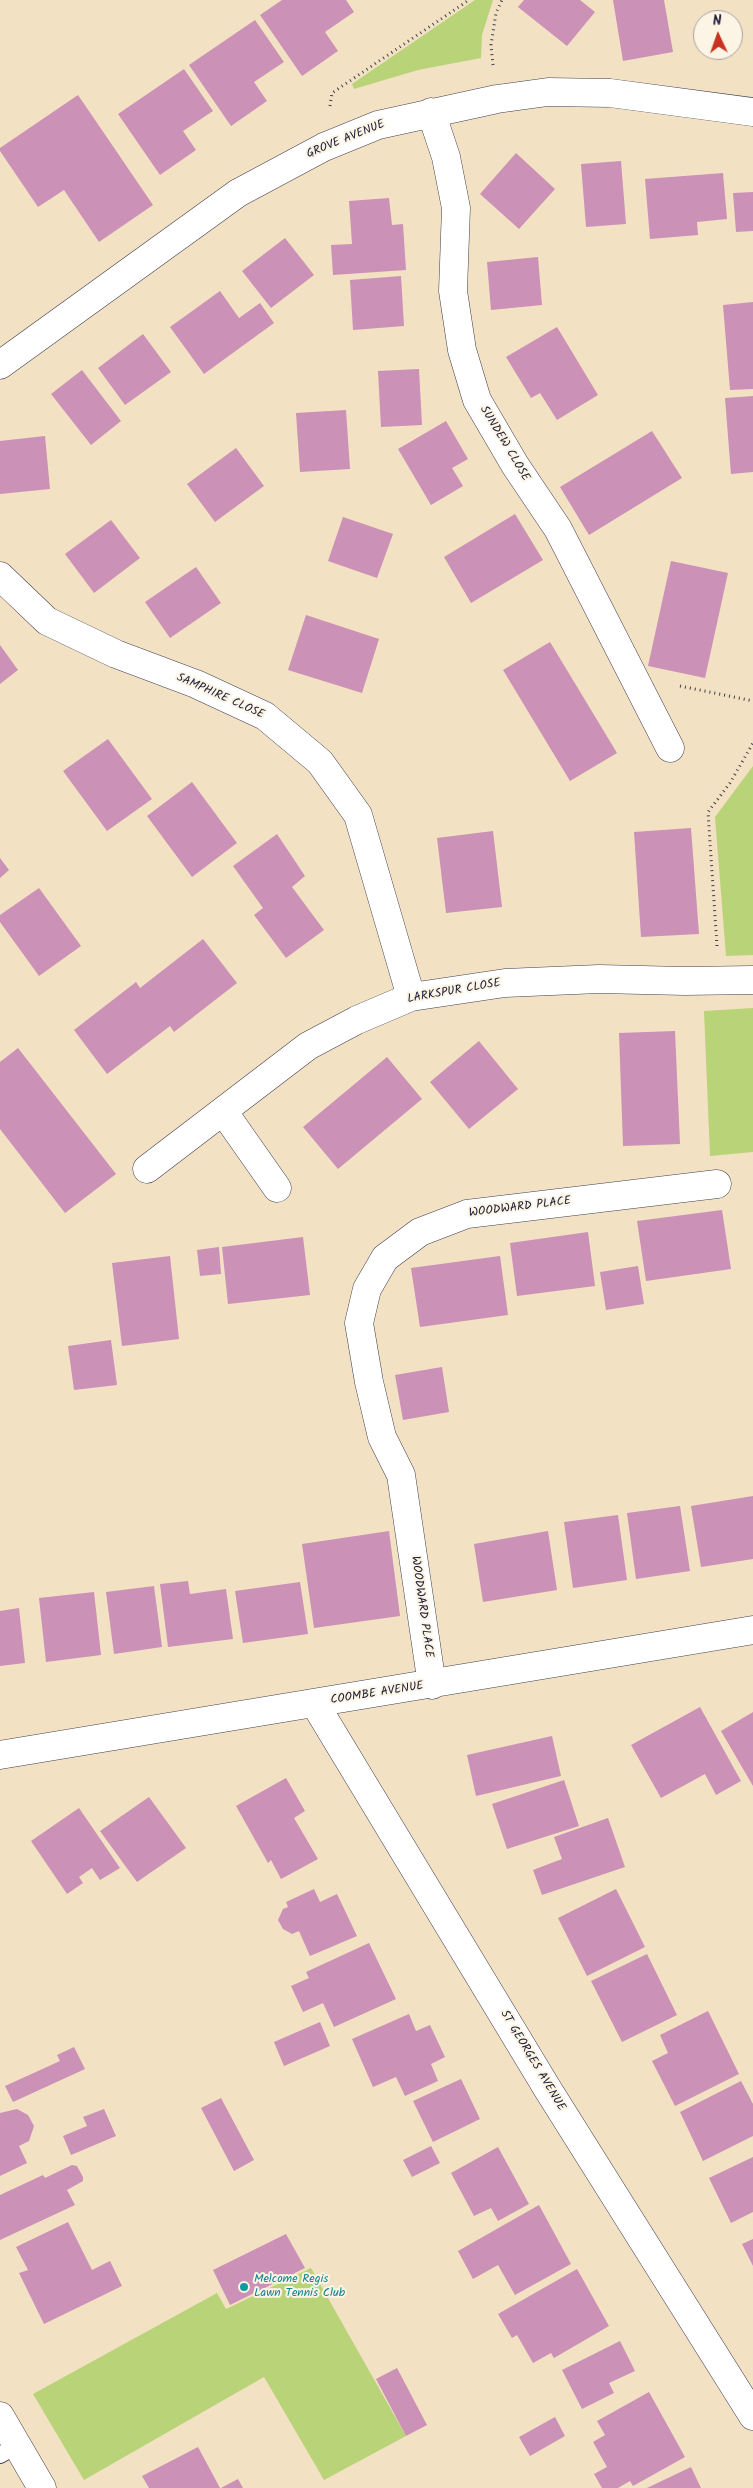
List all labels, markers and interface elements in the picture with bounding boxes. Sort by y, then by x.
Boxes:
north arrow [693,10,743,60]
text: N [712,10,722,32]
street label: GROVE AVENUE [305,118,387,162]
street label: SUNDEW CLOSE [476,404,532,484]
street label: SAMPHIRE CLOSE [174,671,266,723]
street label: LARKSPUR CLOSE [406,977,502,1007]
street label: WOODWARD PLACE [468,1195,572,1221]
street label: WOODWARD PLACE [407,1555,435,1659]
street label: COOMBE AVENUE [330,1680,424,1708]
street label: ST GEORGES AVENUE [496,2008,568,2114]
place label: Melcome Regis Lawn Tennis Club [254,2273,345,2301]
marker: Melcome Regis Lawn Tennis Club [238,2281,250,2293]

